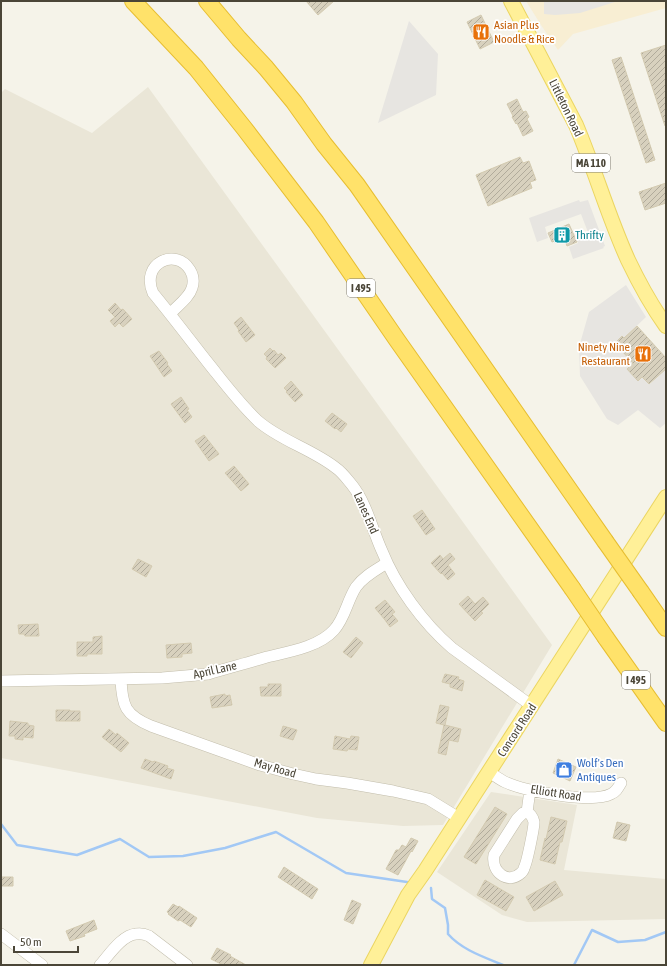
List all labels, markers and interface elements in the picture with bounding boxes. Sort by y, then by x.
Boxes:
place label: Asian Plus Noodle & Rice [494,18,555,46]
restaurant icon: Asian Plus Noodle & Rice [471,22,491,42]
street label: Littleton Road [546,77,586,139]
road number: MA 110 [572,154,610,172]
building icon: Thrifty [552,225,572,245]
place label: Thrifty [575,228,604,242]
road number: I 495 [347,279,375,297]
place label: Ninety Nine Restaurant [578,340,631,368]
restaurant icon: Ninety Nine Restaurant [633,344,653,364]
street label: Lanes End [351,490,381,536]
street label: April Lane [192,658,238,682]
road number: I 495 [622,671,650,689]
street label: Concord Road [495,701,539,759]
street label: May Road [252,755,298,781]
place label: Wolf's Den Antiques [577,756,624,784]
shop icon: Wolf's Den Antiques [554,760,574,780]
street label: Elliott Road [530,782,582,804]
scale bar [14,928,78,954]
text: 50 m [20,935,42,949]

